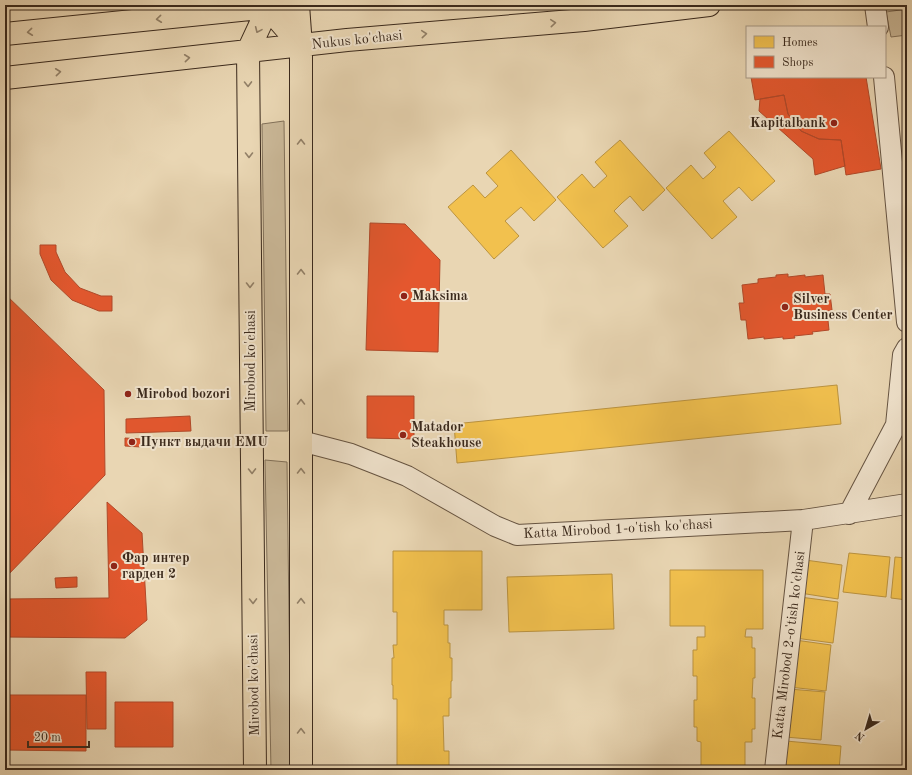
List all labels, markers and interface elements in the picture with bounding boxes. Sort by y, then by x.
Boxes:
one-way arrow [156,14,162,23]
one-way arrow [550,18,556,27]
one-way arrow [255,25,263,33]
legend [746,26,886,78]
one-way arrow [27,27,33,36]
street label: Nukus ko'chasi [311,28,403,52]
one-way arrow [421,29,427,38]
text: Homes [782,37,818,49]
one-way arrow [184,54,190,63]
text: Shops [782,57,813,69]
one-way arrow [55,68,61,77]
one-way arrow [244,81,253,87]
place label: Kapitalbank [750,116,826,130]
marker: Kapitalbank [829,118,839,128]
one-way arrow [297,139,305,145]
one-way arrow [245,152,253,158]
one-way arrow [297,269,305,275]
one-way arrow [246,282,254,288]
place label: Maksima [412,289,468,303]
marker: Maksima [399,291,409,301]
place label: Silver Business Center [793,292,893,322]
marker: Silver Business Center [780,302,790,312]
street label: Mirobod ko'chasi [244,310,258,412]
place label: Mirobod bozori [136,387,230,401]
marker: Mirobod bozori [123,389,133,399]
one-way arrow [297,399,305,405]
place label: Matador Steakhouse [411,420,482,450]
marker: Matador Steakhouse [398,430,408,440]
place label: Пункт выдачи EMU [140,435,268,449]
marker: Пункт выдачи EMU [127,437,137,447]
one-way arrow [248,468,256,474]
one-way arrow [297,468,305,474]
street label: Katta Mirobod 1-o'tish ko'chasi [523,517,713,541]
street label: Katta Mirobod 2-o'tish ko'chasi [770,550,808,740]
place label: Фар интер гарден 2 [122,551,190,581]
marker: Фар интер гарден 2 [109,561,119,571]
one-way arrow [249,598,257,604]
one-way arrow [297,598,305,604]
street label: Mirobod ko'chasi [246,634,262,736]
north arrow [846,709,886,749]
scale bar [28,723,89,749]
one-way arrow [297,728,305,734]
text: N [854,728,867,743]
text: 20 m [34,732,61,744]

